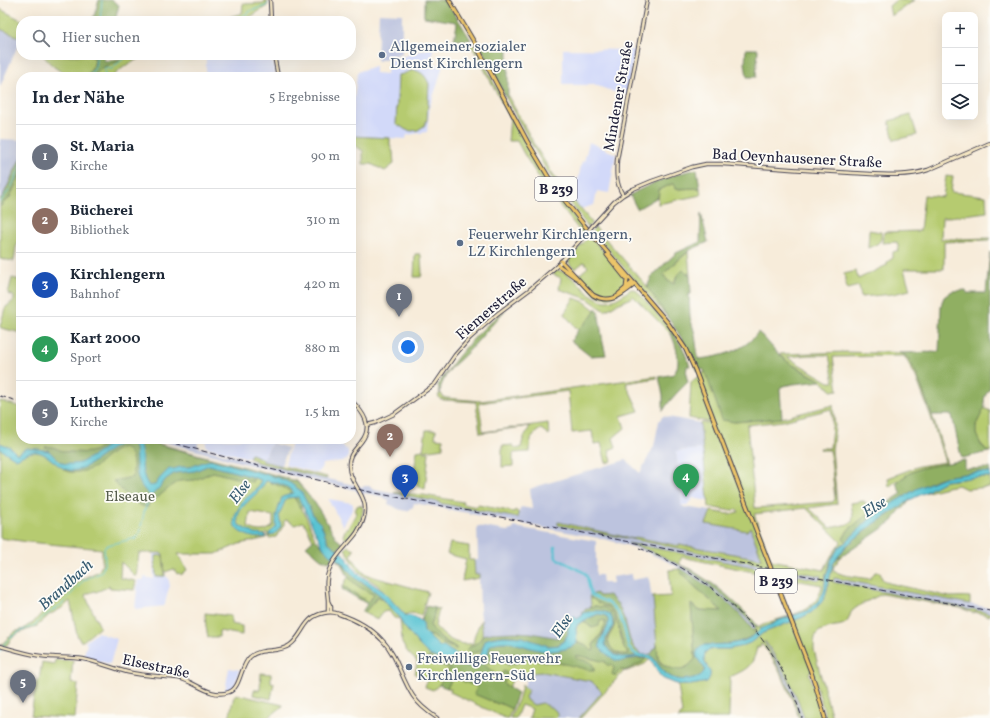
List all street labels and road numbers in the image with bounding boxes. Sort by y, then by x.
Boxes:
street label: Mindener Straße [599,39,640,153]
street label: Bad Oeynhausener Straße [711,145,883,174]
road number: B 239 [535,177,577,201]
street label: Fiemerstraße [452,272,532,346]
road number: B 239 [755,569,797,593]
street label: Elsestraße [120,650,191,685]

